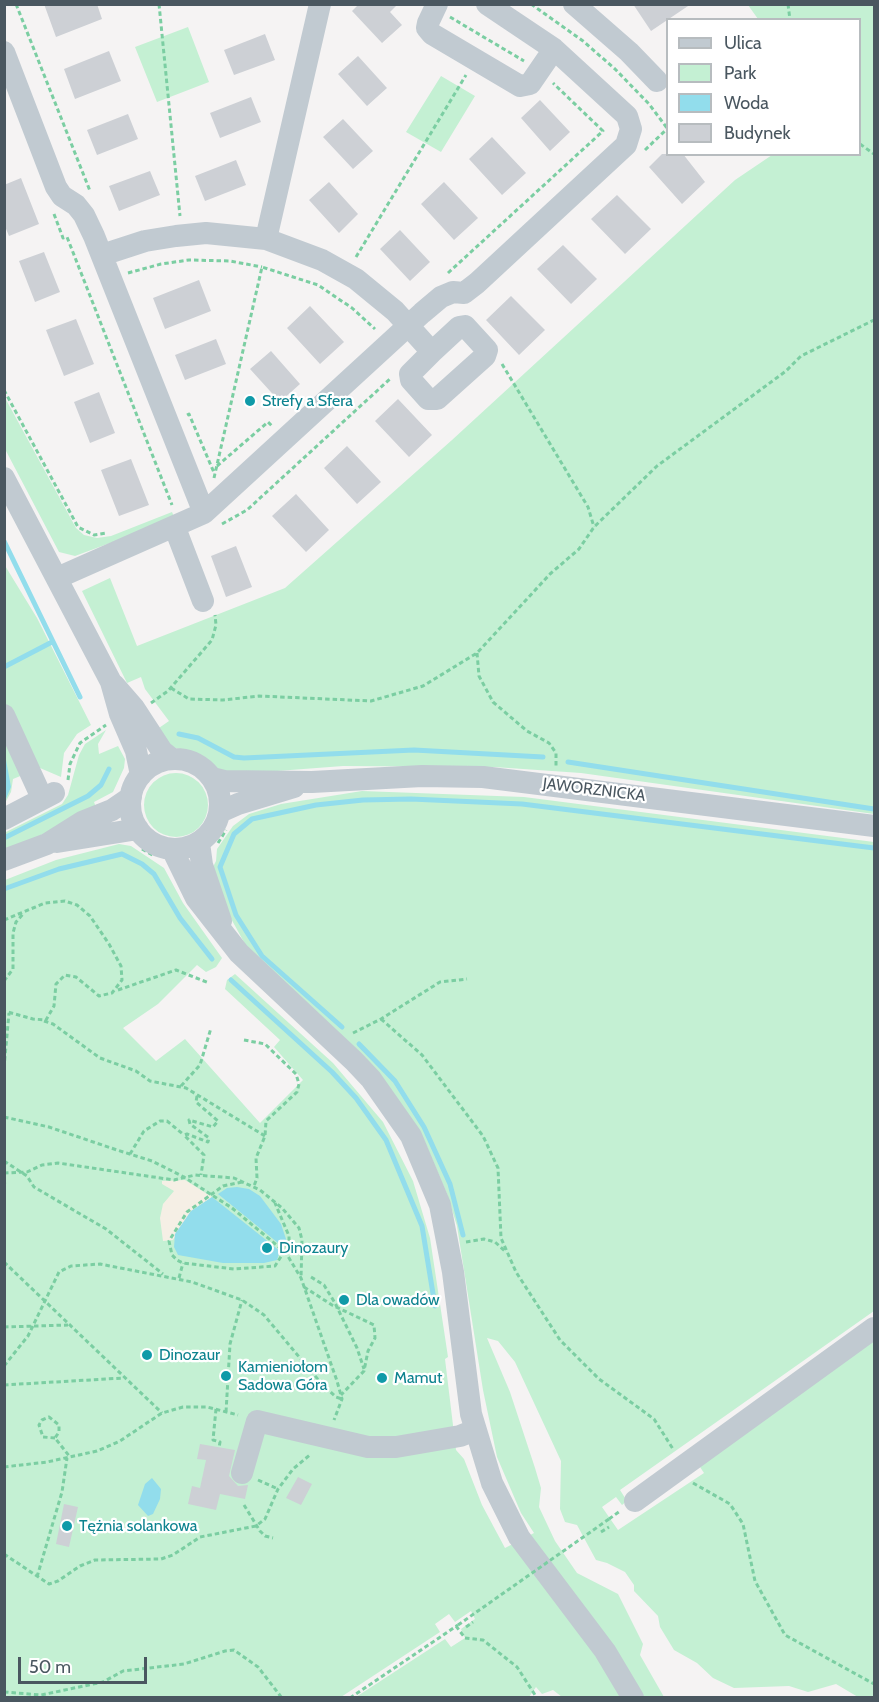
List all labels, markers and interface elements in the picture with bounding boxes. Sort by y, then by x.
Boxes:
legend [666,18,861,156]
text: Ulica [724,32,762,54]
text: Park [724,62,756,84]
text: Woda [724,92,769,114]
text: Budynek [724,122,791,144]
place label: Strefy a Sfera [262,391,353,411]
marker: Strefy a Sfera [243,394,257,408]
street label: JAWORZNICKA [542,774,646,806]
place label: Dinozaury [279,1238,348,1258]
marker: Dinozaury [260,1241,274,1255]
place label: Dla owadów [356,1290,440,1310]
marker: Dla owadów [337,1293,351,1307]
place label: Dinozaur [159,1345,220,1365]
marker: Dinozaur [140,1348,154,1362]
place label: Kamieniołom Sadowa Góra [238,1357,328,1395]
place label: Mamut [394,1368,442,1388]
marker: Kamieniołom Sadowa Góra [219,1369,233,1383]
marker: Mamut [375,1371,389,1385]
place label: Tężnia solankowa [79,1516,197,1536]
marker: Tężnia solankowa [60,1519,74,1533]
scale bar [21,1645,150,1683]
text: 50 m [29,1656,71,1678]

